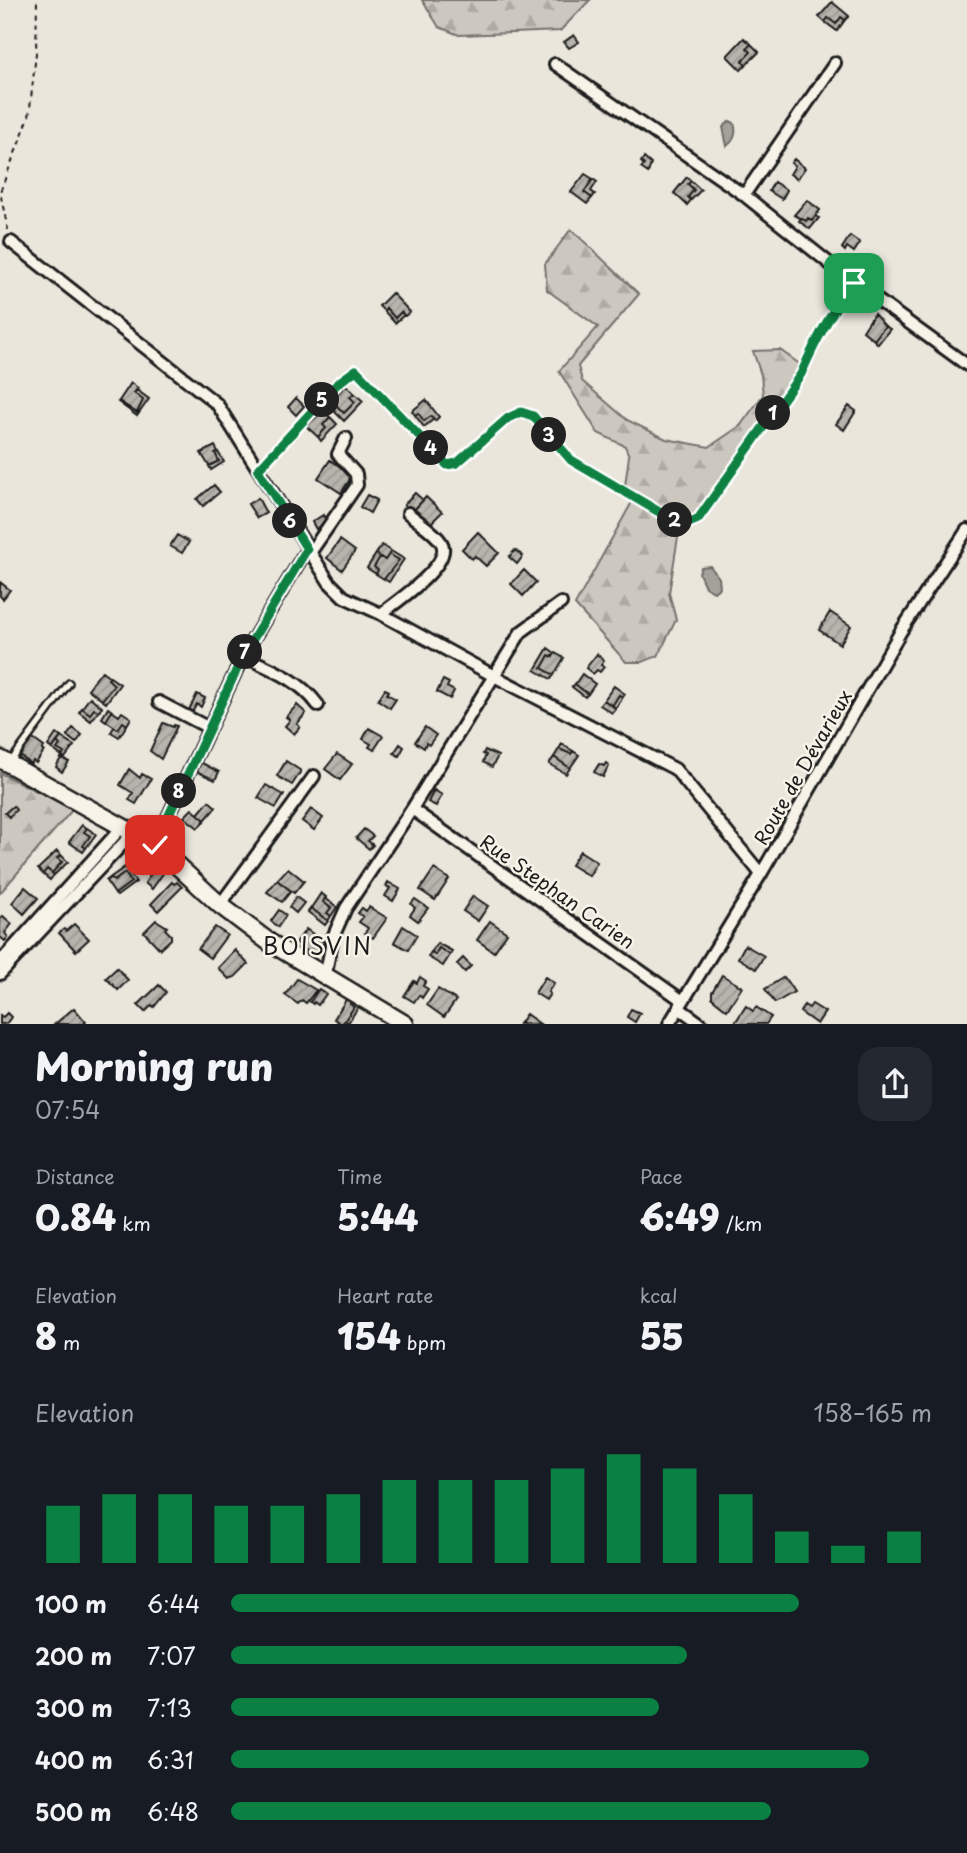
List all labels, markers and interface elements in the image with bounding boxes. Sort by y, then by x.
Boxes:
pin [824,253,884,313]
icon: arrive [835,264,873,302]
pin: 5 [304,382,340,418]
text: 5 [315,385,328,413]
pin: 1 [756,396,790,430]
text: 1 [768,398,777,426]
pin: 3 [532,418,566,452]
text: 3 [542,420,555,448]
pin: 4 [414,430,448,466]
text: 4 [424,433,437,461]
pin: 2 [658,503,692,538]
pin: 6 [272,504,308,538]
text: 2 [668,505,681,533]
text: 6 [283,506,296,534]
pin: 7 [228,634,262,670]
text: 7 [239,637,250,665]
street label: Route de Dévarieux [746,684,858,850]
pin: 8 [162,774,196,808]
text: 8 [173,776,184,804]
pin [125,815,185,875]
icon: check [136,826,174,864]
street label: Rue Stephan Carien [475,827,641,955]
district label: BOISVIN [263,928,373,963]
text: Morning run [35,1037,273,1094]
button: share [858,1047,932,1121]
text: 07:54 [35,1092,100,1127]
text: Distance [35,1162,115,1190]
text: Time [337,1162,382,1190]
text: Pace [640,1162,683,1190]
text: 0.84 [35,1190,116,1243]
text: 5:44 [337,1190,418,1243]
text: 6:49 [640,1190,720,1243]
text: km [116,1209,151,1237]
text: /km [720,1209,762,1237]
text: Elevation [35,1281,117,1309]
text: Heart rate [337,1281,433,1309]
text: kcal [640,1281,678,1309]
text: 8 [35,1309,57,1362]
text: 154 [337,1309,401,1362]
text: 55 [640,1309,684,1362]
text: m [57,1328,80,1356]
text: bpm [401,1328,446,1356]
text: Elevation [35,1395,134,1430]
text: 158–165 m [814,1395,932,1430]
text: 100 m [35,1586,107,1621]
text: 6:44 [147,1586,200,1621]
text: 200 m [35,1638,112,1673]
text: 7:07 [147,1638,196,1673]
text: 300 m [35,1690,113,1725]
text: 7:13 [147,1690,192,1725]
text: 400 m [35,1742,113,1777]
text: 6:31 [147,1742,194,1777]
text: 500 m [35,1794,112,1829]
text: 6:48 [147,1794,199,1829]

